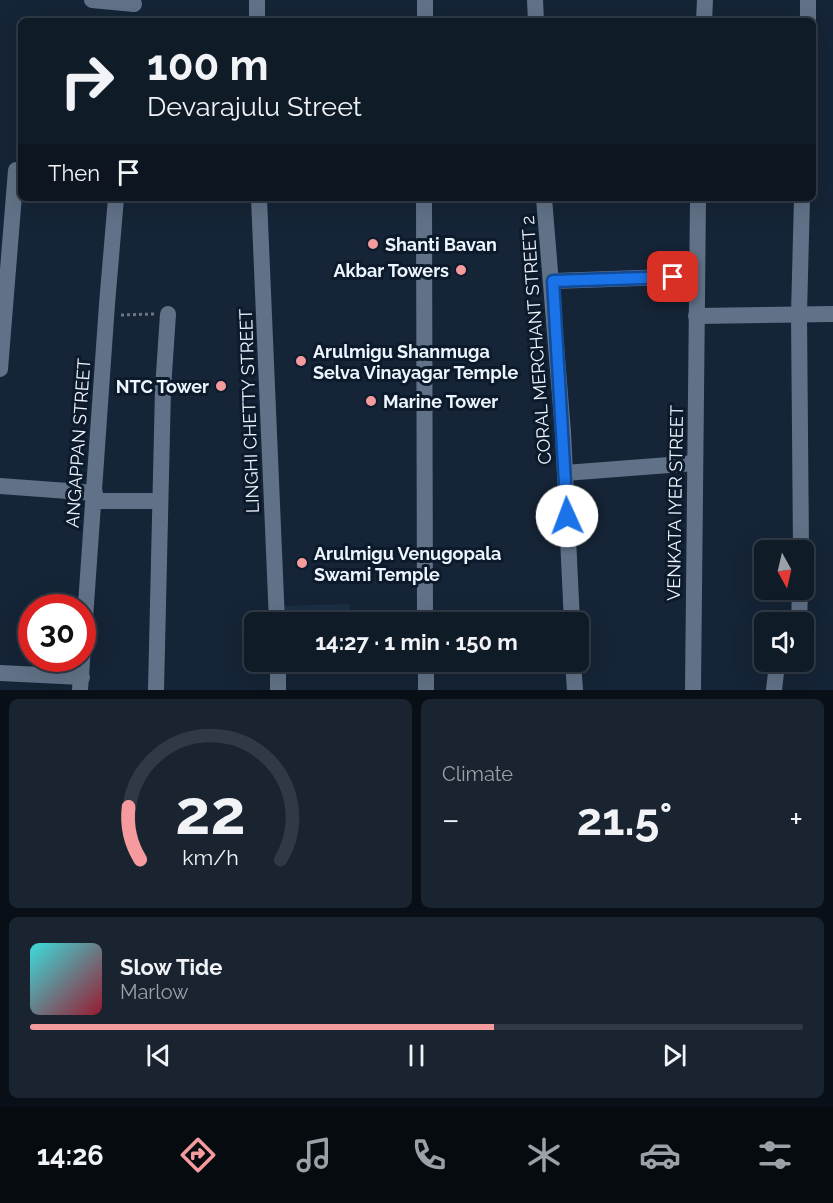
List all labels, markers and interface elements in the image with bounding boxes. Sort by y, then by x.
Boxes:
text: 100 m [147,41,269,90]
icon: right [48,42,126,120]
text: Devarajulu Street [147,91,362,122]
icon: arrive [112,156,145,189]
text: Then [48,160,100,186]
street label: CORAL MERCHANT STREET 2 [517,215,555,465]
place label: Shanti Bavan [385,234,497,255]
marker: Shanti Bavan [366,237,380,251]
pin [647,251,698,302]
place label: Akbar Towers [333,260,449,281]
icon: arrive [656,260,689,293]
marker: Akbar Towers [454,263,468,277]
street label: LINGHI CHETTY STREET [235,308,263,514]
place label: Arulmigu Shanmuga Selva Vinayagar Temple [313,341,518,383]
marker: Arulmigu Shanmuga Selva Vinayagar Temple [294,354,308,368]
street label: ANGAPPAN STREET [62,358,94,528]
place label: NTC Tower [116,376,209,397]
marker: NTC Tower [214,379,228,393]
place label: Marine Tower [383,391,498,412]
marker: Marine Tower [364,394,378,408]
street label: VENKATA IYER STREET [663,405,687,601]
position arrow [535,484,599,548]
north arrow [754,540,814,600]
map controls [754,540,814,672]
place label: Arulmigu Venugopala Swami Temple [314,543,501,585]
marker: Arulmigu Venugopala Swami Temple [295,556,309,570]
speed limit sign: 30 [18,594,96,672]
button: sound [754,612,814,672]
text: 14:27 · 1 min · 150 m [315,629,518,655]
text: Climate [442,762,513,786]
text: 22 [175,775,246,849]
text: 21.5° [577,793,672,846]
text: − [442,800,460,839]
text: + [789,800,803,839]
text: km/h [182,846,239,871]
text: Slow Tide [120,954,222,980]
text: Marlow [120,980,189,1004]
icon: previous [142,1039,175,1072]
icon: pause [400,1039,433,1072]
icon: next [658,1039,691,1072]
icon: directions [177,1134,219,1176]
icon: music [293,1134,335,1176]
icon: phone [408,1134,450,1176]
icon: climate [523,1134,565,1176]
icon: car [639,1134,681,1176]
icon: filters [754,1134,796,1176]
text: 14:26 [37,1140,104,1171]

